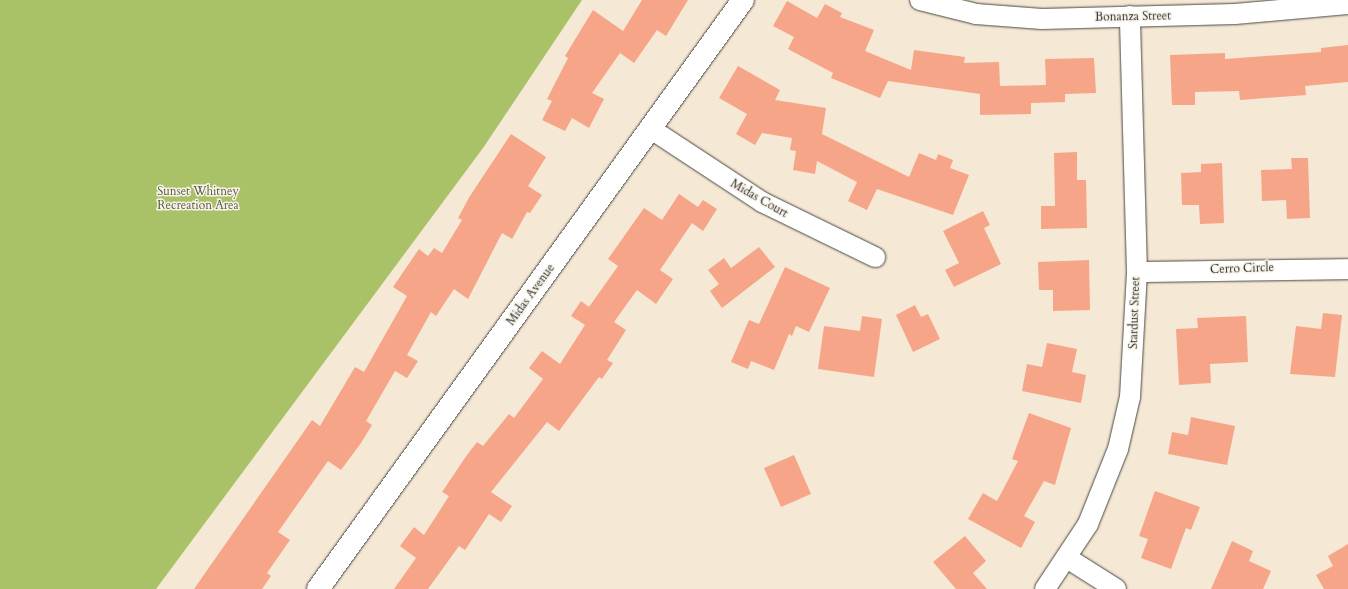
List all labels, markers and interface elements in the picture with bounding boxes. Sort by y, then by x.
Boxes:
street label: Bonanza Street [1095,9,1171,25]
street label: Midas Court [728,177,790,221]
park label: Sunset Whitney Recreation Area [157,185,239,213]
street label: Midas Avenue [504,261,558,329]
street label: Cerro Circle [1210,261,1274,277]
street label: Stardust Street [1127,277,1143,349]

